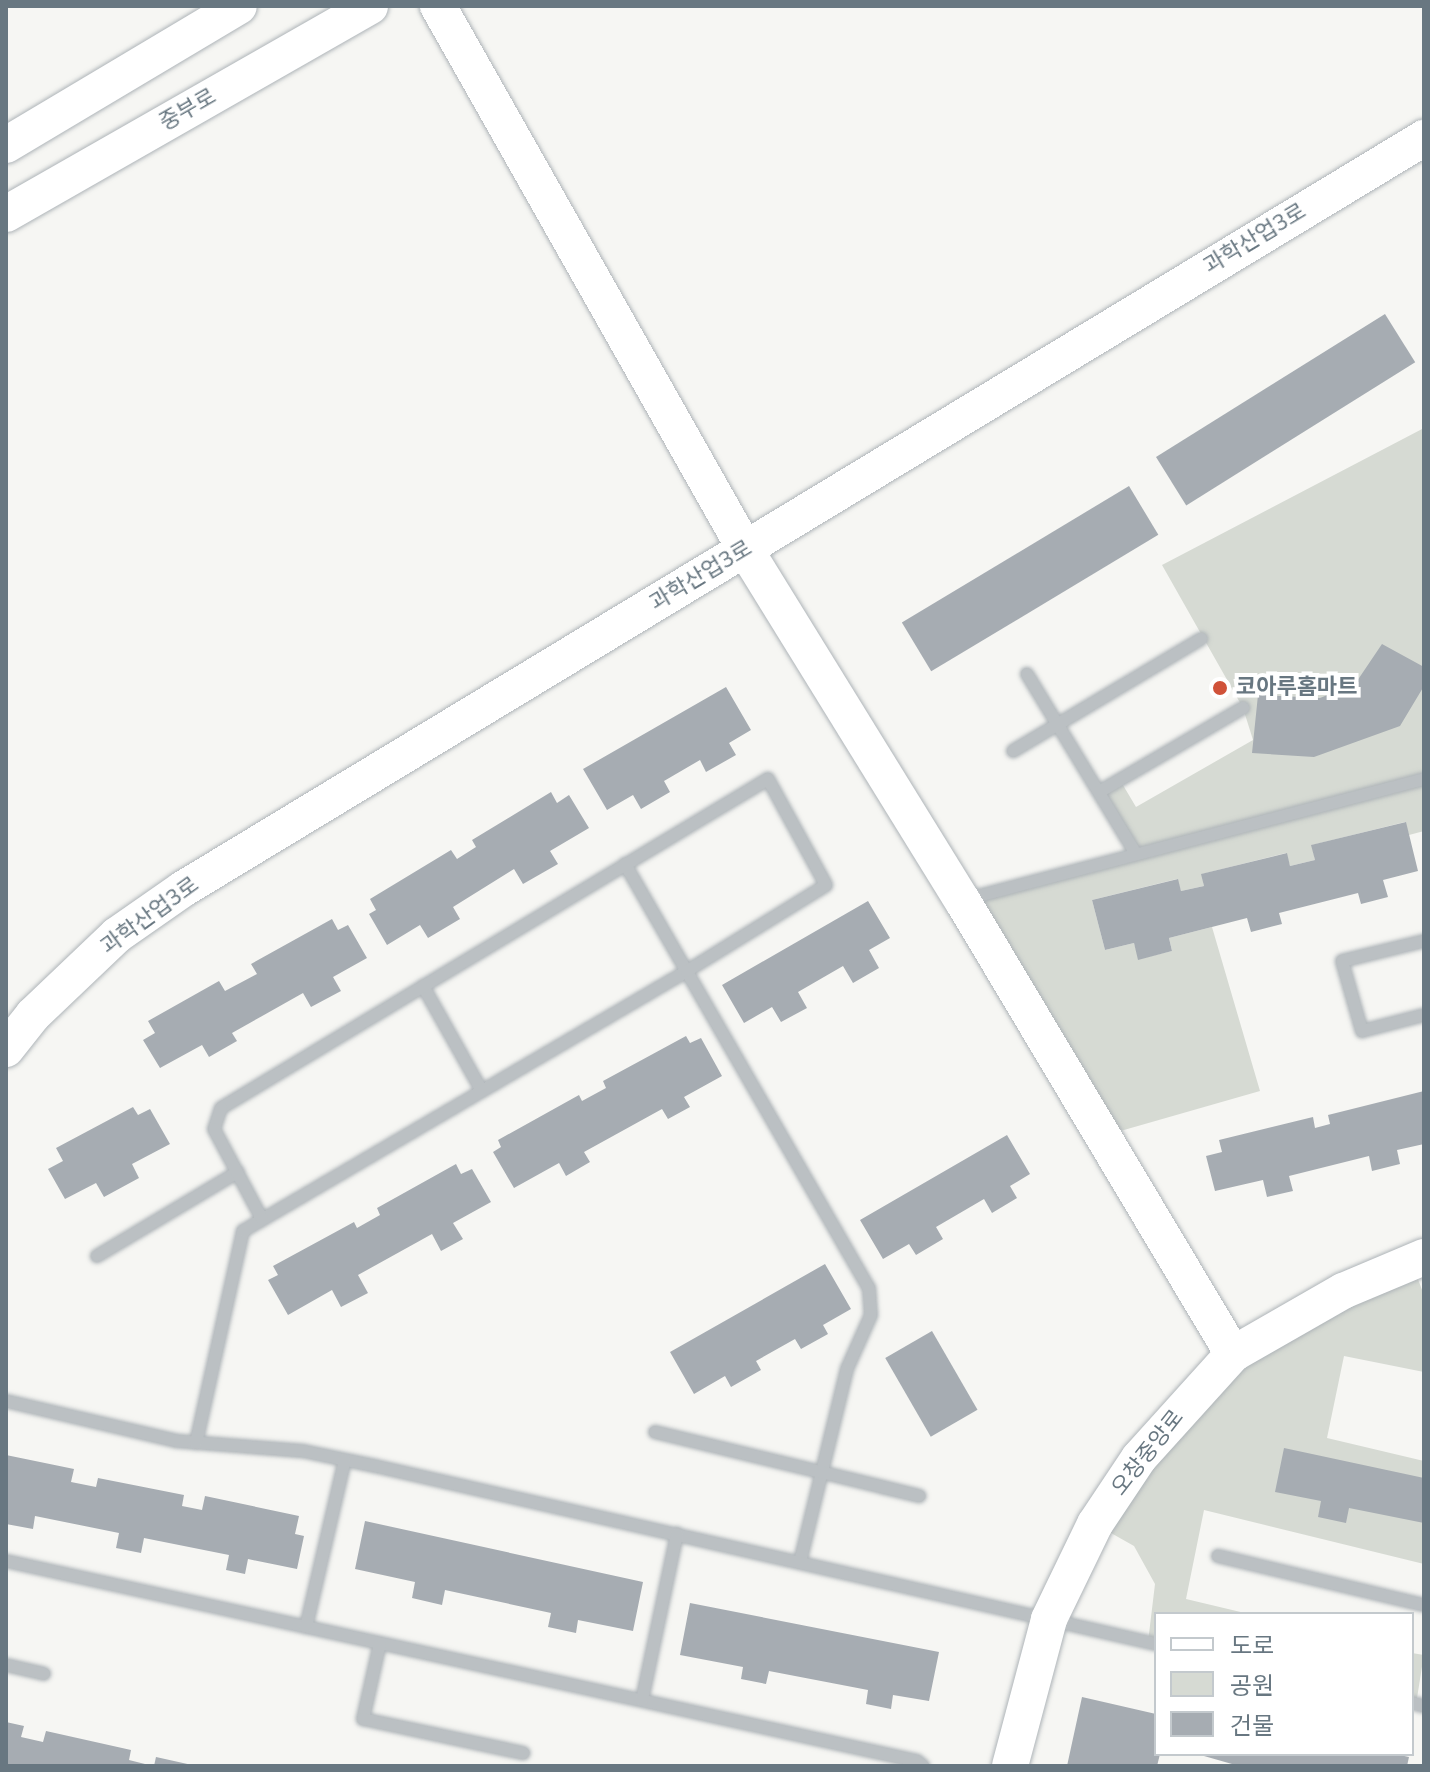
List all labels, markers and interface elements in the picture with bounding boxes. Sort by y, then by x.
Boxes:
street label: 중부로 [155,83,221,137]
street label: 과학산업3로 [1199,198,1311,280]
street label: 과학산업3로 [645,535,757,617]
place label: 코아루홈마트 [1236,675,1357,701]
marker: 코아루홈마트 [1211,679,1229,697]
street label: 과학산업3로 [96,872,204,960]
street label: 오창중앙로 [1106,1405,1190,1501]
legend [1154,1612,1414,1756]
text: 도로 [1230,1630,1274,1662]
text: 공원 [1230,1670,1274,1702]
text: 건물 [1230,1710,1274,1742]

